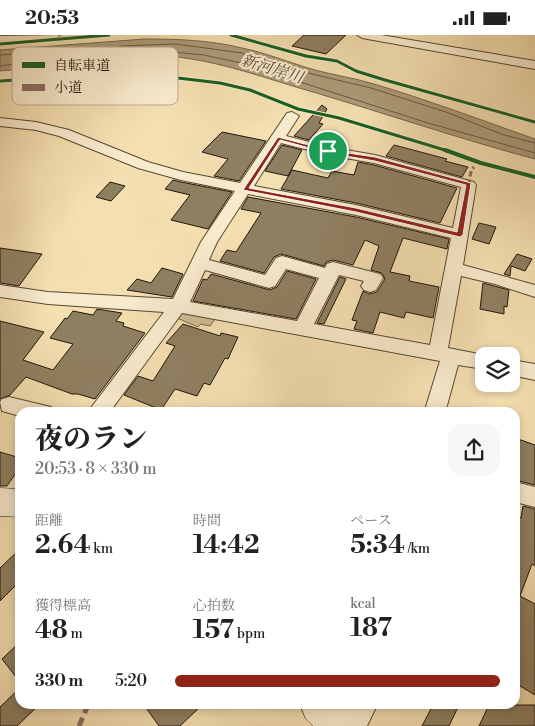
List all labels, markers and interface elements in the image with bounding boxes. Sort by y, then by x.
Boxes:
text: 20:53 [25,6,79,30]
legend [12,47,178,105]
water label: 新河岸川 [238,50,307,89]
text: 自転車道 [54,57,110,75]
text: 小道 [54,79,82,97]
pin [307,130,349,172]
icon: arrive [314,137,342,165]
map controls [475,347,520,392]
button: layers [475,347,520,392]
text: 夜のラン [35,422,147,457]
button: share [448,424,500,476]
text: 20:53 · 8 × 330 m [35,459,156,479]
text: 距離 [35,512,63,530]
text: 時間 [193,512,221,530]
text: ペース [350,512,392,530]
text: 2.64 [35,530,90,561]
text: 14:42 [193,530,260,561]
text: 5:34 [350,530,405,561]
text: km [90,540,113,558]
text: /km [405,540,430,558]
text: kcal [350,595,376,613]
text: 獲得標高 [35,597,91,615]
text: 心拍数 [193,597,235,615]
text: 187 [350,613,392,644]
text: 48 [35,615,68,646]
text: 157 [193,615,234,646]
text: m [68,625,83,643]
text: bpm [234,625,265,643]
text: 330 m [35,671,83,691]
text: 5:20 [115,671,147,691]

